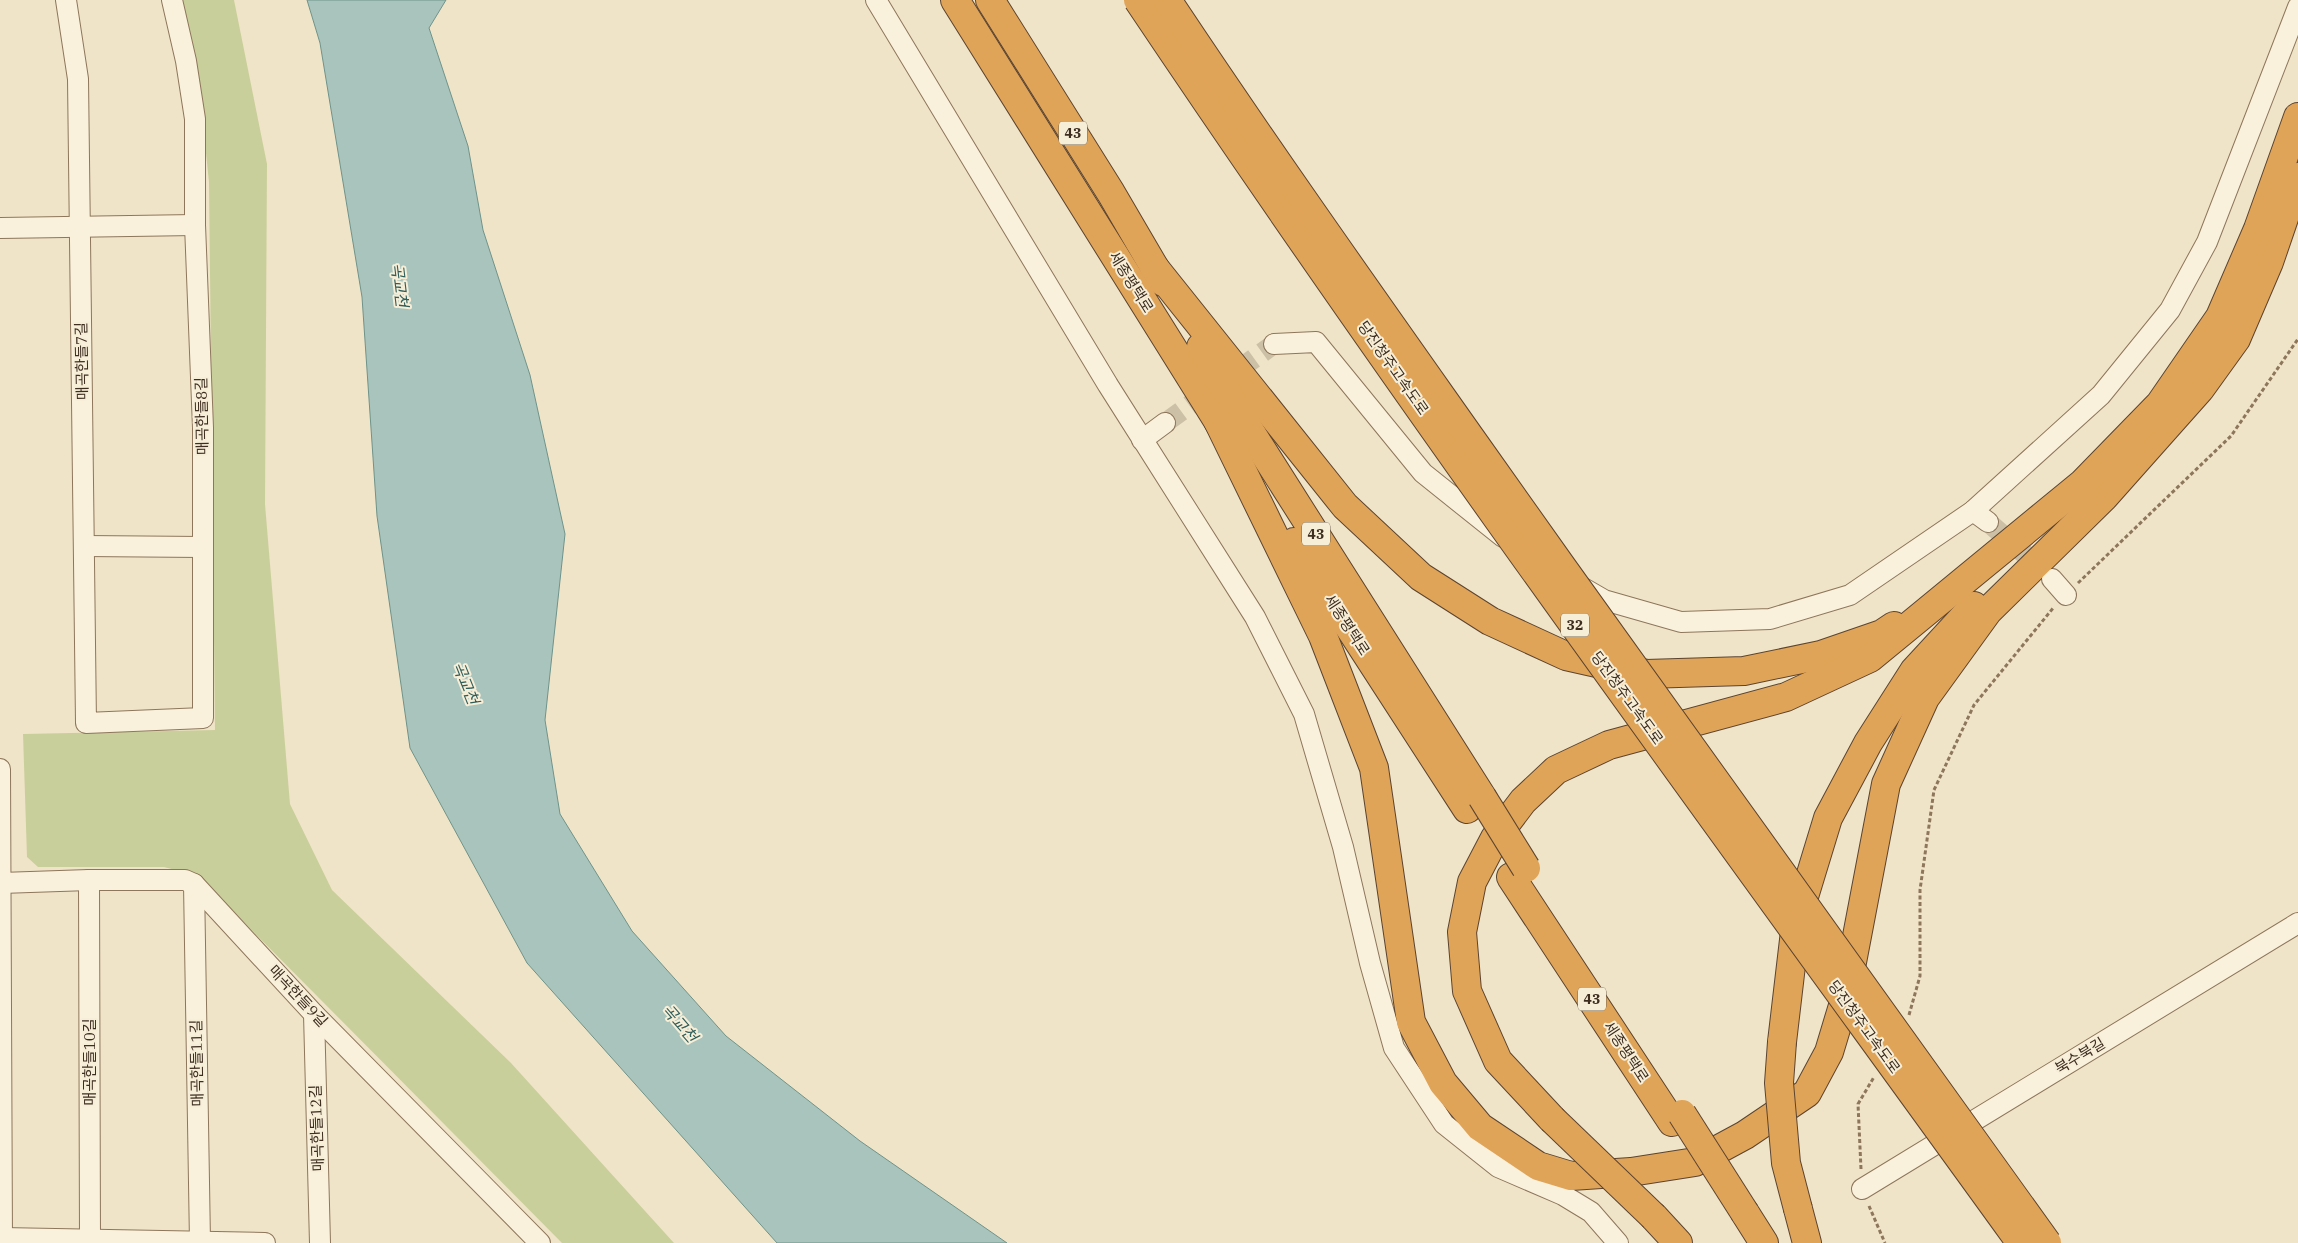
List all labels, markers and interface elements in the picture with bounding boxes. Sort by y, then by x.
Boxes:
road number: 43 [1059,122,1087,144]
street label: 세종평택로 [1105,247,1158,316]
water label: 곡교천 [387,262,413,310]
street label: 당진청주고속도로 [1354,317,1433,418]
street label: 매곡한들7길 [71,322,92,400]
street label: 매곡한들8길 [191,377,212,455]
road number: 43 [1302,522,1330,546]
street label: 세종평택로 [1321,591,1374,659]
road number: 32 [1561,614,1589,636]
street label: 당진청주고속도로 [1587,647,1668,748]
water label: 곡교천 [448,659,484,709]
street label: 매곡한들9길 [265,961,332,1031]
street label: 당진청주고속도로 [1824,976,1905,1077]
road number: 43 [1578,988,1606,1011]
water label: 곡교천 [658,1000,704,1048]
street label: 매곡한들10길 [80,1018,99,1106]
street label: 세종평택로 [1600,1018,1653,1086]
street label: 매곡한들11길 [186,1019,207,1107]
street label: 북수북길 [2051,1033,2108,1078]
street label: 매곡한들12길 [305,1084,328,1172]

